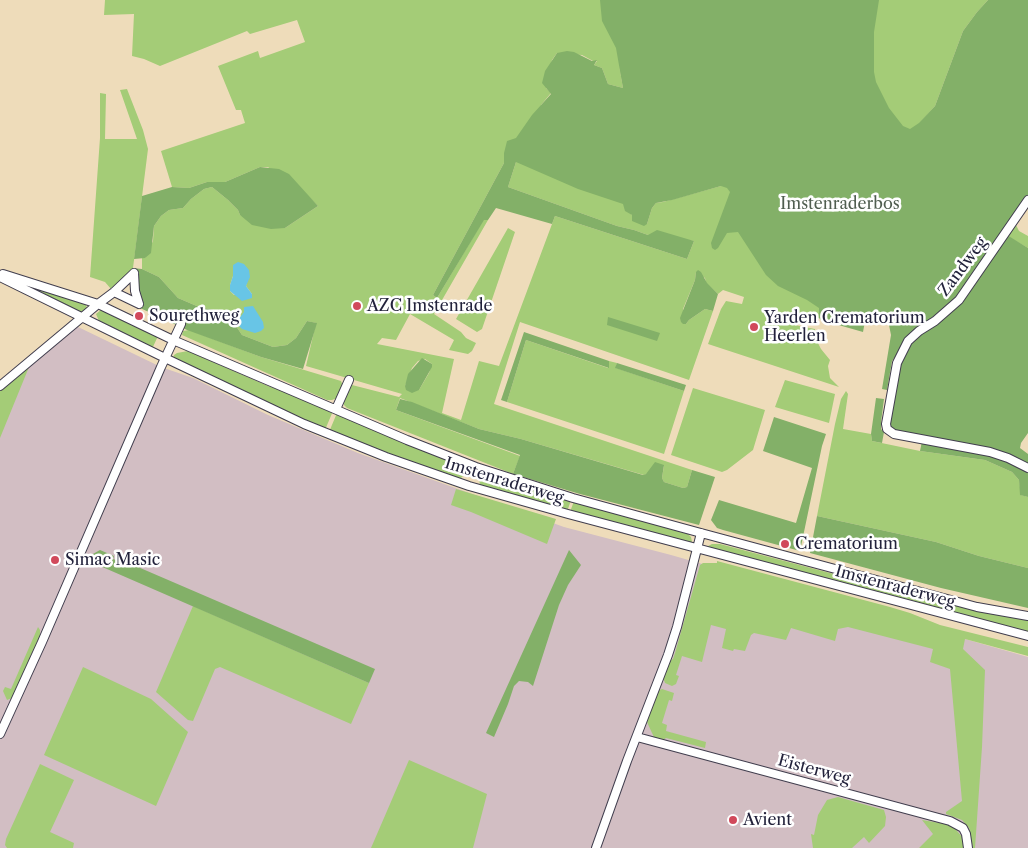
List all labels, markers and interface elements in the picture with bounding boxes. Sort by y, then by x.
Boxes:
park label: Imstenraderbos [780,194,900,214]
street label: Zandweg [935,234,991,300]
place label: AZC Imstenrade [367,296,493,316]
marker: AZC Imstenrade [351,300,363,312]
place label: Sourethweg [149,306,239,326]
place label: Yarden Crematorium Heerlen [764,308,925,346]
marker: Sourethweg [133,310,145,322]
marker: Yarden Crematorium Heerlen [748,321,760,333]
street label: Imstenraderweg [442,454,566,508]
place label: Crematorium [795,534,898,554]
marker: Crematorium [779,538,791,550]
place label: Simac Masic [65,550,160,570]
marker: Simac Masic [49,554,61,566]
street label: Imstenraderweg [833,562,957,612]
street label: Eisterweg [776,751,852,789]
place label: Avient [743,810,792,830]
marker: Avient [727,814,739,826]

